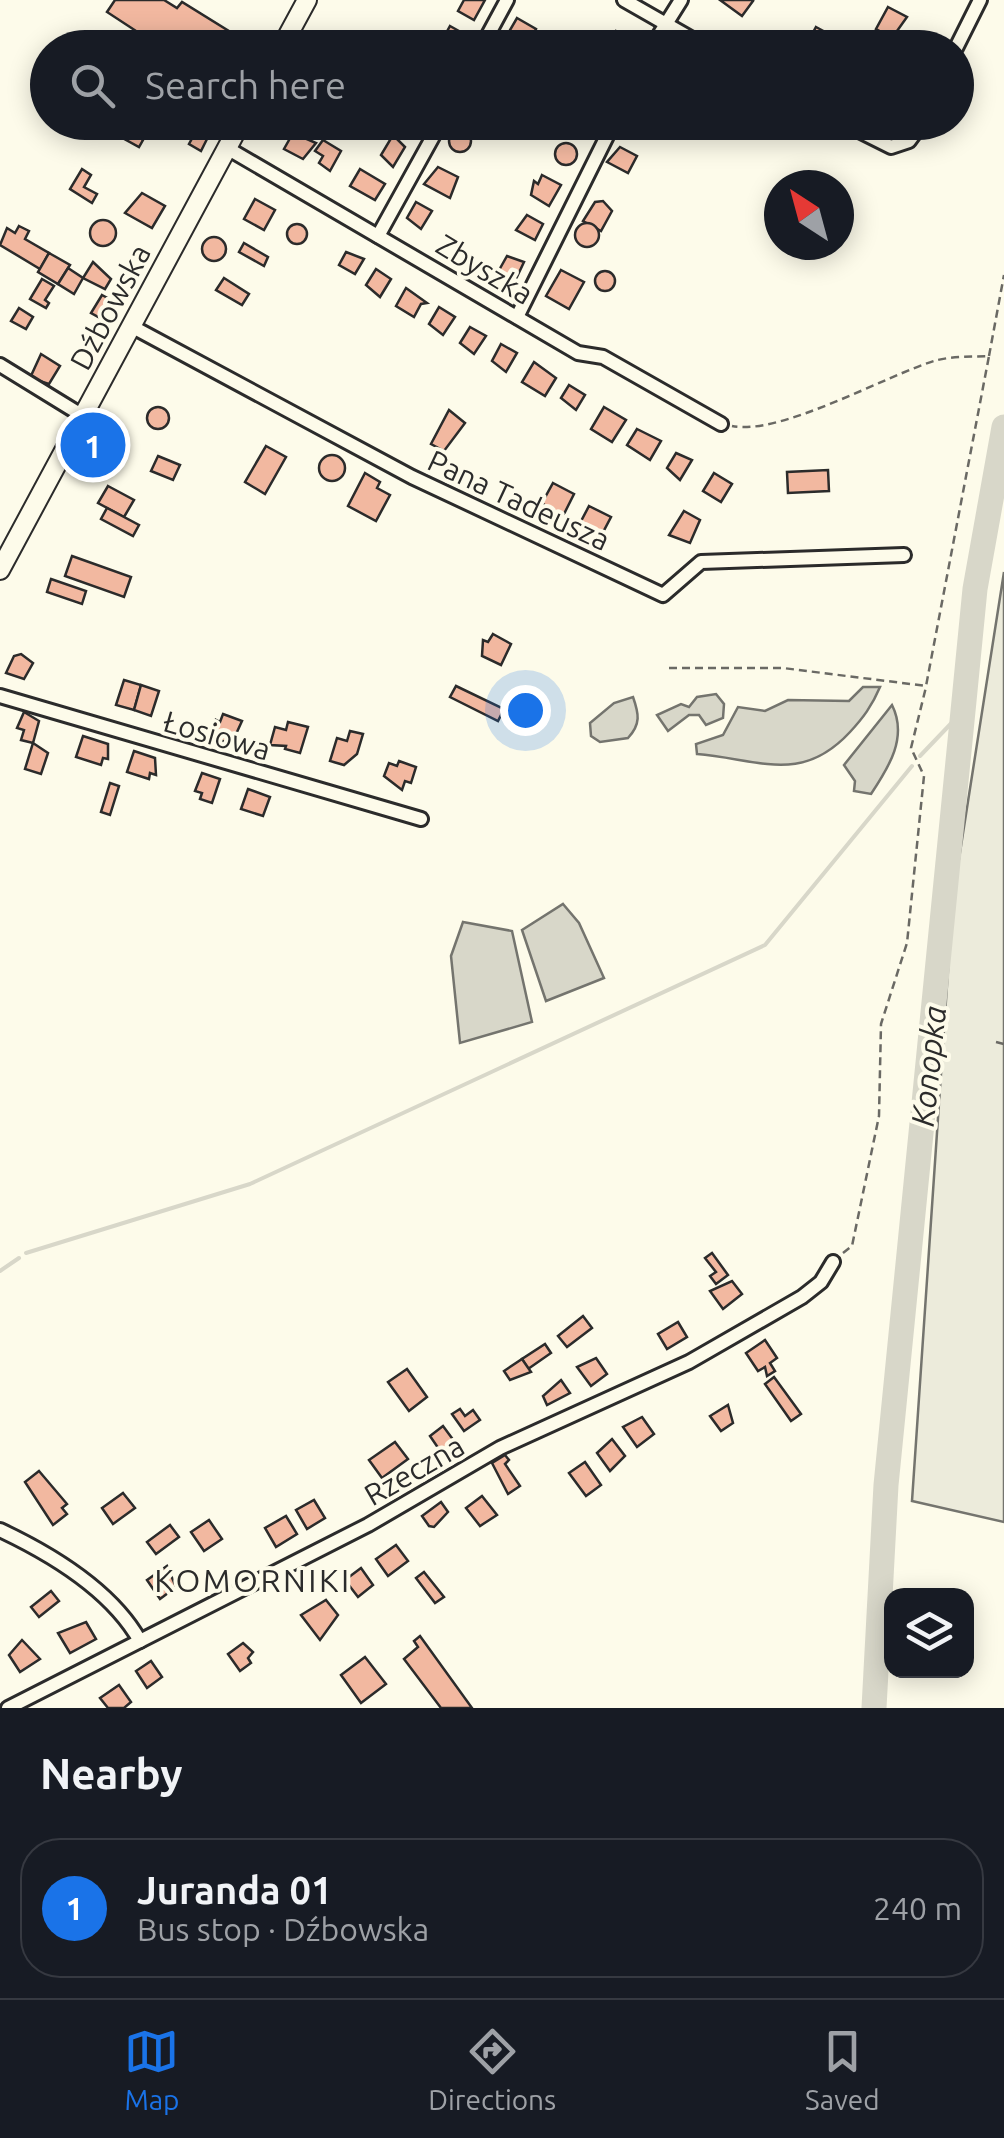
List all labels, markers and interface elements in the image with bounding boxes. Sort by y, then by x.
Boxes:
search box [30,30,974,140]
icon: search [65,58,120,113]
text: Search here [145,64,346,106]
north arrow [764,170,854,260]
street label: Zbyszka [431,227,539,311]
street label: Dźbowska [63,239,157,375]
pin: 1 [61,408,126,482]
street label: Pana Tadeusza [423,443,615,557]
your location [500,685,551,736]
street label: Łosiowa [160,704,274,766]
water label: Konopka [904,1004,952,1128]
street label: Rzeczna [358,1428,470,1512]
district label: KOMORNIKI [154,1562,352,1598]
map controls [884,1588,974,1678]
button: layers [884,1588,974,1678]
text: Nearby [40,1750,183,1797]
text: Juranda 01 [137,1869,332,1911]
text: 1 [65,1890,84,1926]
text: 240 m [873,1890,962,1926]
text: Bus stop · Dźbowska [137,1911,429,1947]
tab: Map [124,2024,180,2115]
tab: Directions [428,2024,556,2115]
tab: Saved [805,2024,880,2115]

